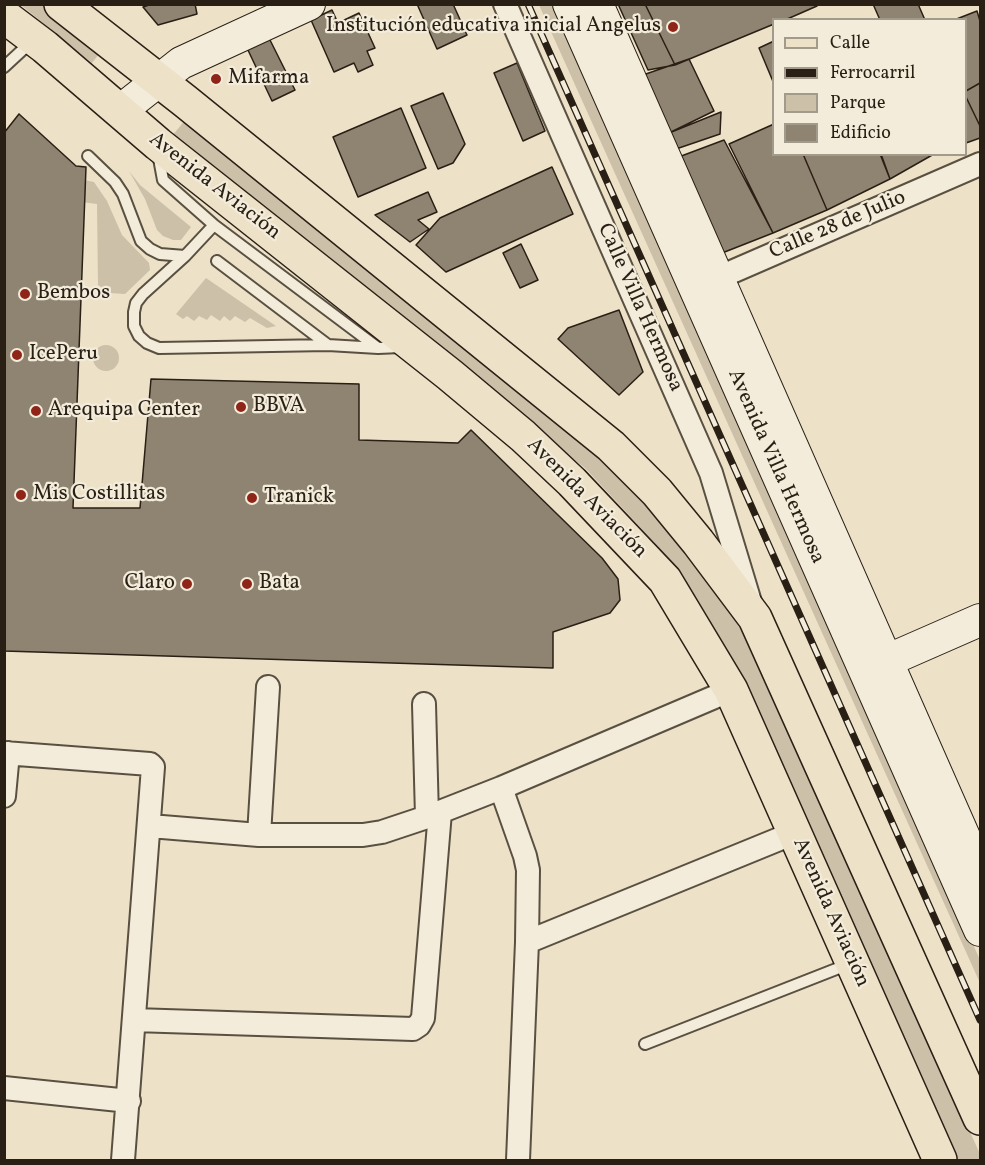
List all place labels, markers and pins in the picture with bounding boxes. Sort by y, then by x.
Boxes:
place label: Institución educativa inicial Angelus [326,14,661,40]
marker: Institución educativa inicial Angelus [666,20,680,34]
place label: Mifarma [228,66,309,92]
marker: Mifarma [209,72,223,86]
place label: Bembos [37,281,110,307]
marker: Bembos [18,287,32,301]
place label: IcePeru [29,342,98,368]
marker: IcePeru [10,348,24,362]
place label: BBVA [253,394,305,420]
place label: Arequipa Center [48,398,200,424]
marker: BBVA [234,400,248,414]
marker: Arequipa Center [29,404,43,418]
place label: Mis Costillitas [33,482,165,508]
place label: Tranick [264,485,334,511]
marker: Mis Costillitas [14,488,28,502]
marker: Tranick [245,491,259,505]
place label: Claro [125,571,175,597]
place label: Bata [259,571,300,597]
marker: Claro [180,577,194,591]
marker: Bata [240,577,254,591]

